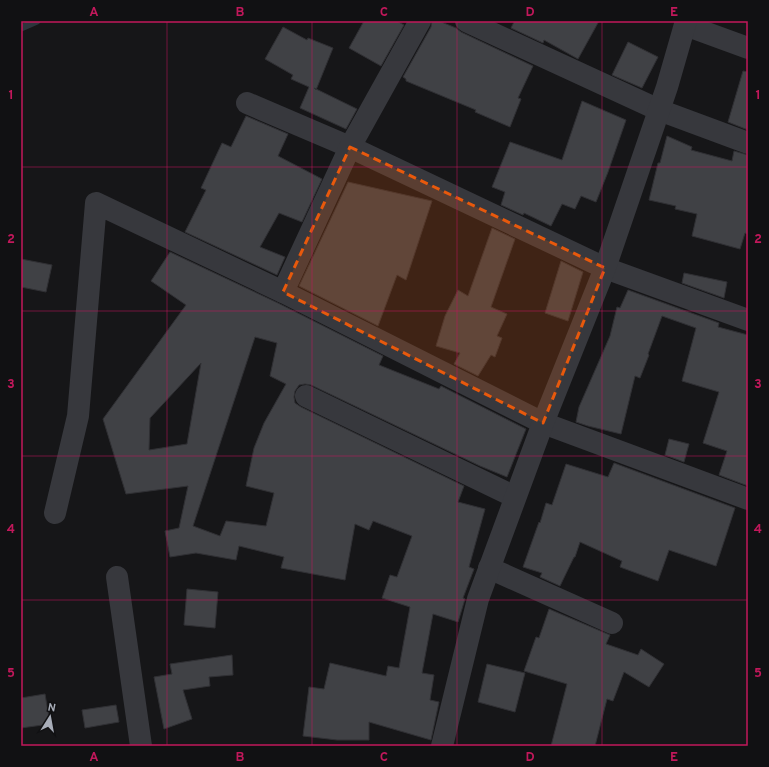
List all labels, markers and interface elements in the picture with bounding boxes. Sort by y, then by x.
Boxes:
text: A [89,5,99,21]
text: B [236,5,245,21]
text: C [380,5,388,21]
text: D [525,5,535,21]
text: E [670,5,678,21]
text: 1 [8,88,14,104]
text: 1 [755,88,761,104]
text: 2 [7,232,15,248]
text: 2 [754,232,762,248]
text: 3 [7,377,15,393]
text: 3 [754,377,762,393]
text: 4 [7,522,15,538]
text: 4 [754,522,762,538]
text: 5 [7,666,15,682]
text: 5 [754,666,762,682]
north arrow [30,697,70,737]
text: N [47,701,57,716]
text: A [89,750,99,766]
text: B [236,750,245,766]
text: C [380,750,388,766]
text: D [525,750,535,766]
text: E [670,750,678,766]

